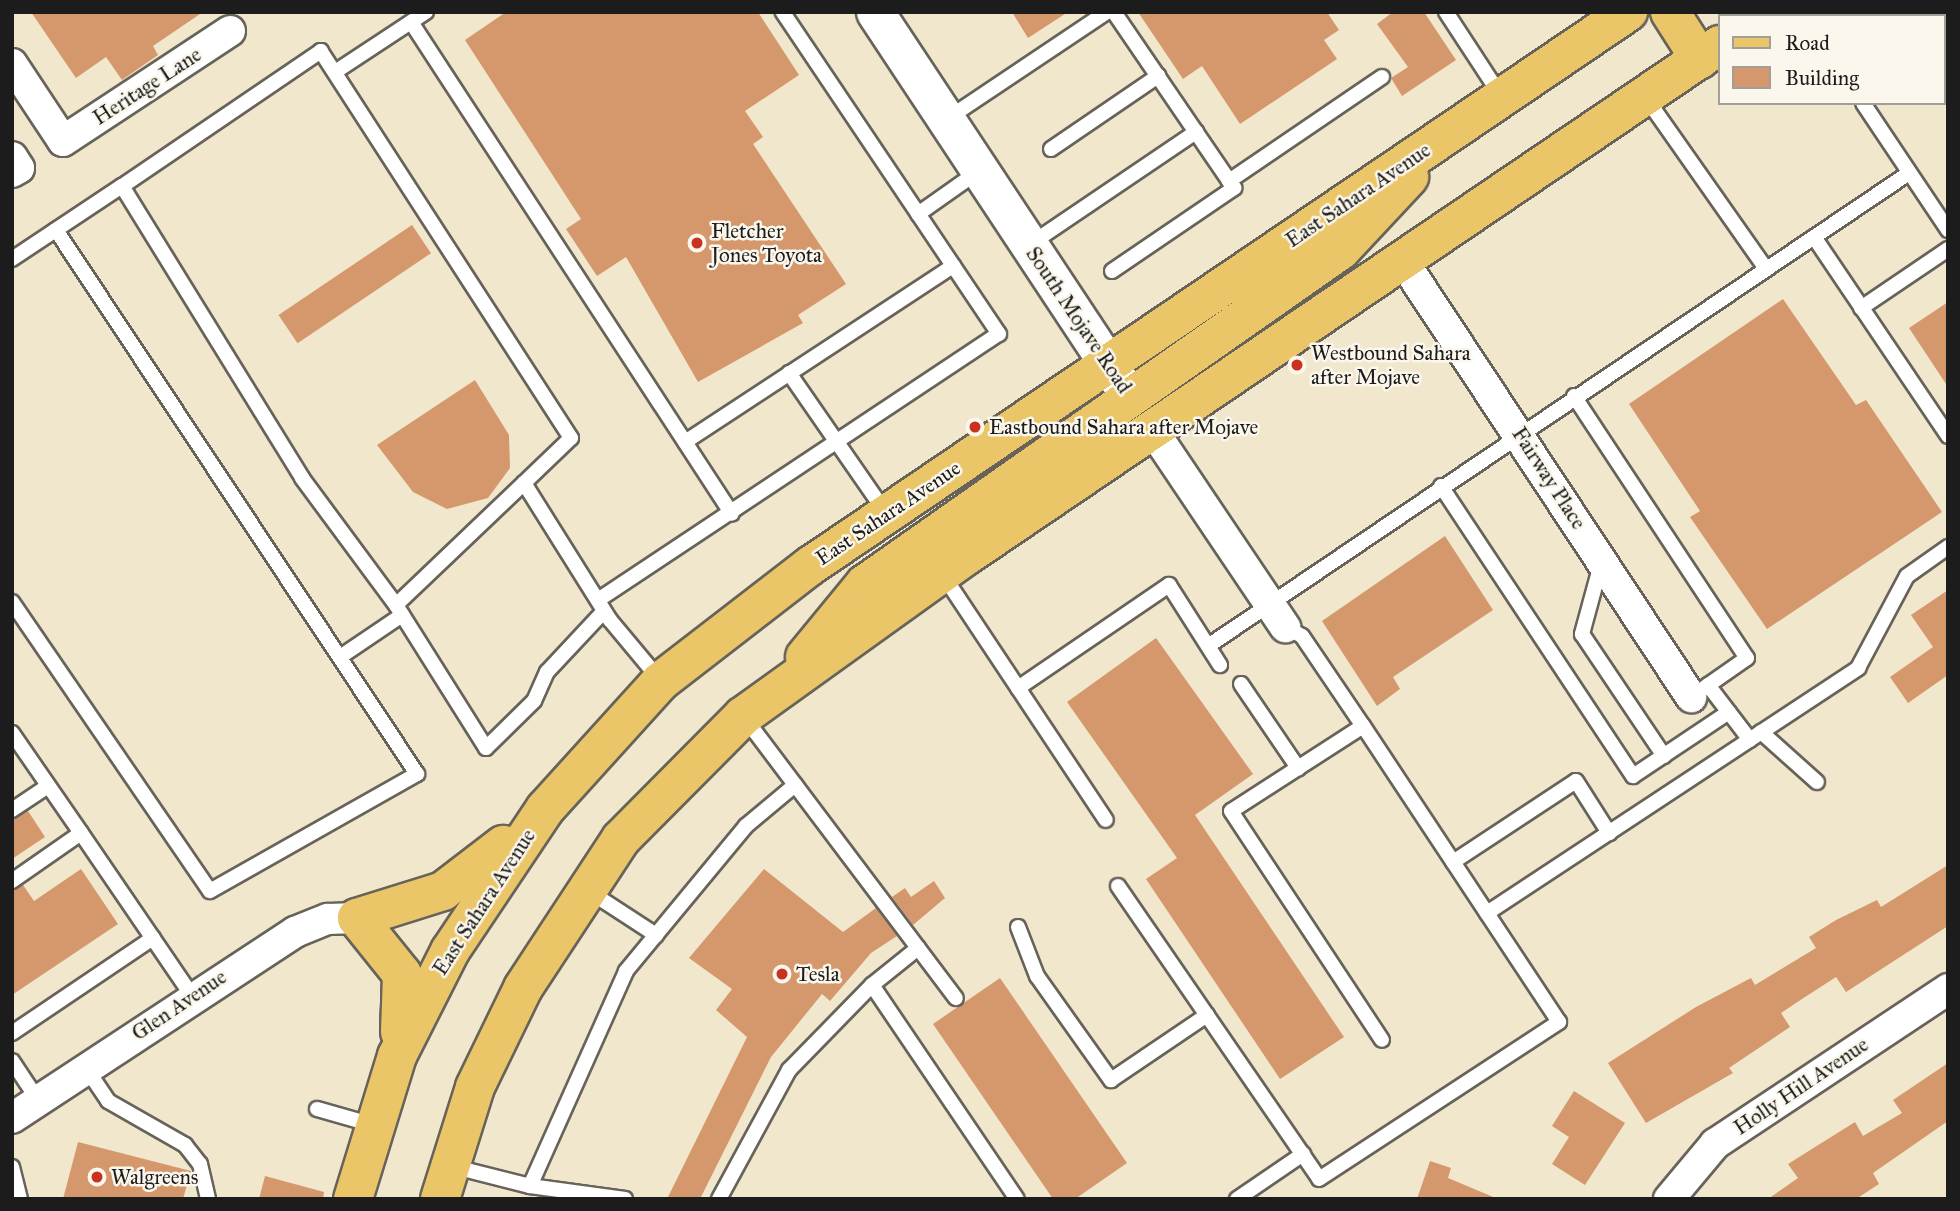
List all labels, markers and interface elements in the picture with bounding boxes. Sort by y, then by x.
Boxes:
legend [1718,14,1946,105]
text: Road [1785,30,1830,56]
street label: Heritage Lane [88,42,206,130]
text: Building [1785,65,1859,91]
street label: East Sahara Avenue [1281,137,1435,253]
place label: Fletcher Jones Toyota [711,218,822,268]
marker: Fletcher Jones Toyota [689,235,705,251]
street label: South Mojave Road [1021,242,1137,398]
place label: Westbound Sahara after Mojave [1311,340,1471,390]
marker: Westbound Sahara after Mojave [1289,357,1305,373]
place label: Eastbound Sahara after Mojave [989,414,1258,440]
marker: Eastbound Sahara after Mojave [967,419,983,435]
street label: Fairway Place [1507,422,1591,534]
street label: East Sahara Avenue [811,455,965,571]
street label: East Sahara Avenue [427,824,541,980]
place label: Tesla [796,961,840,987]
street label: Glen Avenue [127,964,231,1046]
marker: Tesla [774,966,790,982]
street label: Holly Hill Avenue [1729,1032,1873,1140]
place label: Walgreens [111,1164,199,1190]
marker: Walgreens [89,1169,105,1185]

